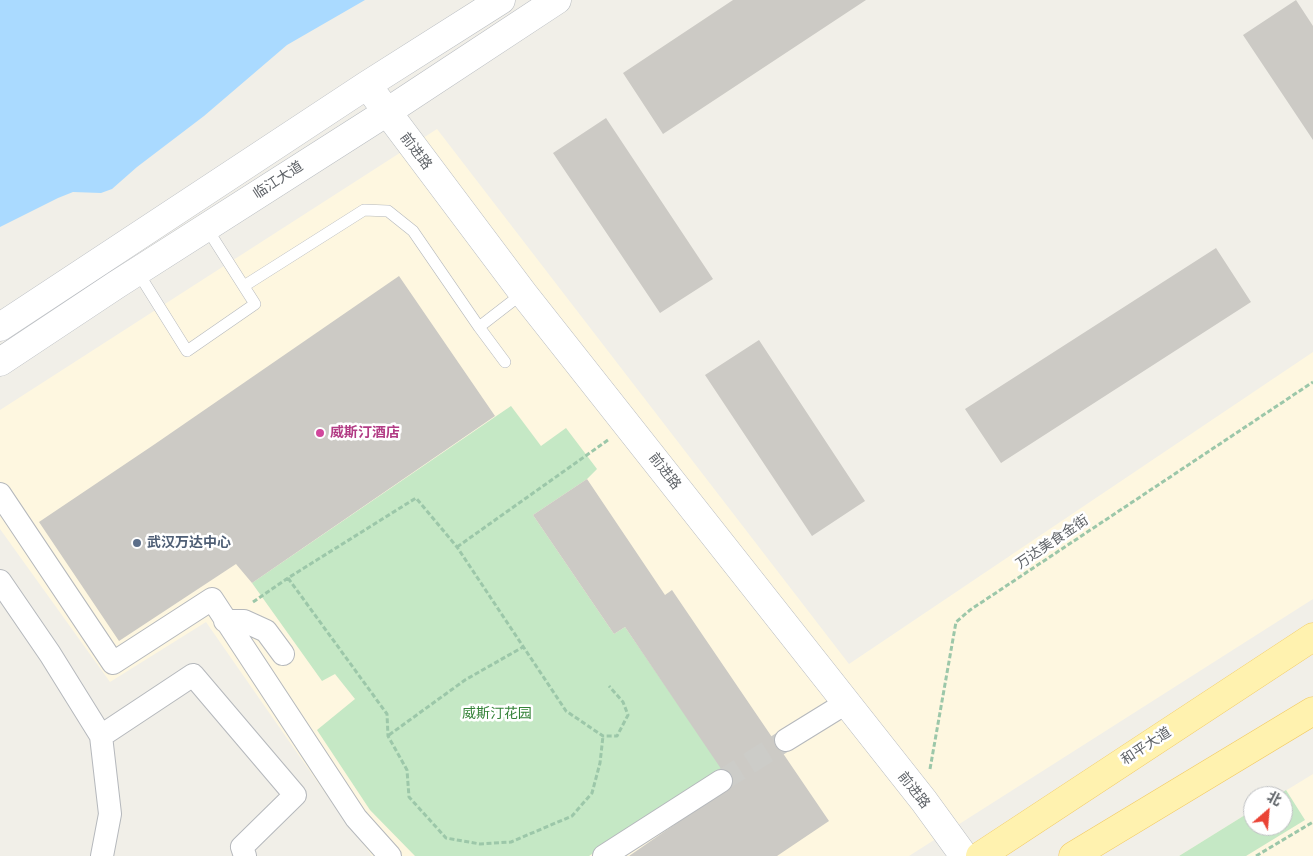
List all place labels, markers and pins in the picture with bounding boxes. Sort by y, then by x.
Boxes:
place label: 威斯汀酒店 [330,425,400,441]
marker: 威斯汀酒店 [314,427,326,439]
place label: 武汉万达中心 [147,535,231,551]
marker: 武汉万达中心 [131,537,143,549]

